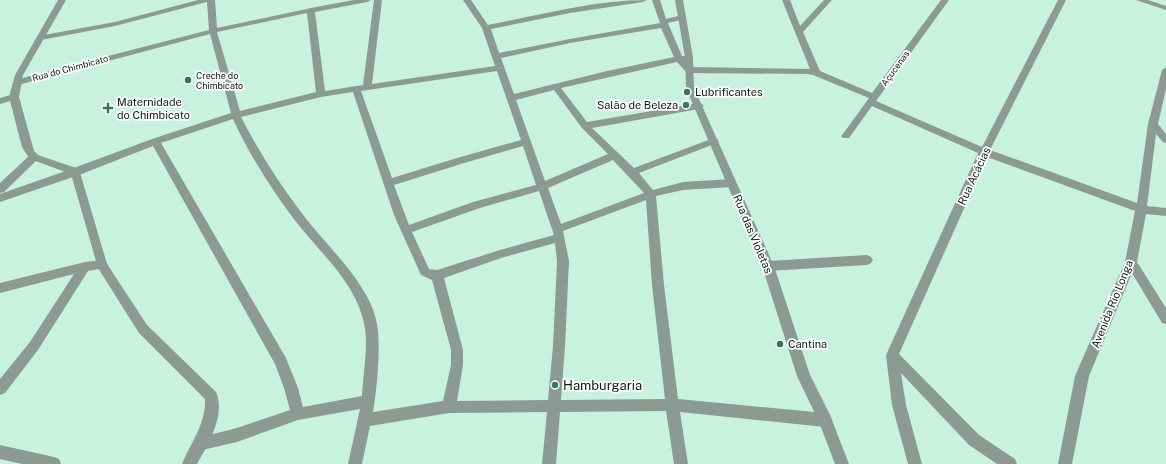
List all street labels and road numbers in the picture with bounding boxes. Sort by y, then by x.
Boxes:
street label: Açucenas [879,48,912,88]
street label: Rua do Chimbicato [31,53,109,83]
street label: Rua Acácias [955,145,993,207]
street label: Rua das Violetas [731,193,775,275]
street label: Avenida Rio Longa [1089,258,1135,350]

